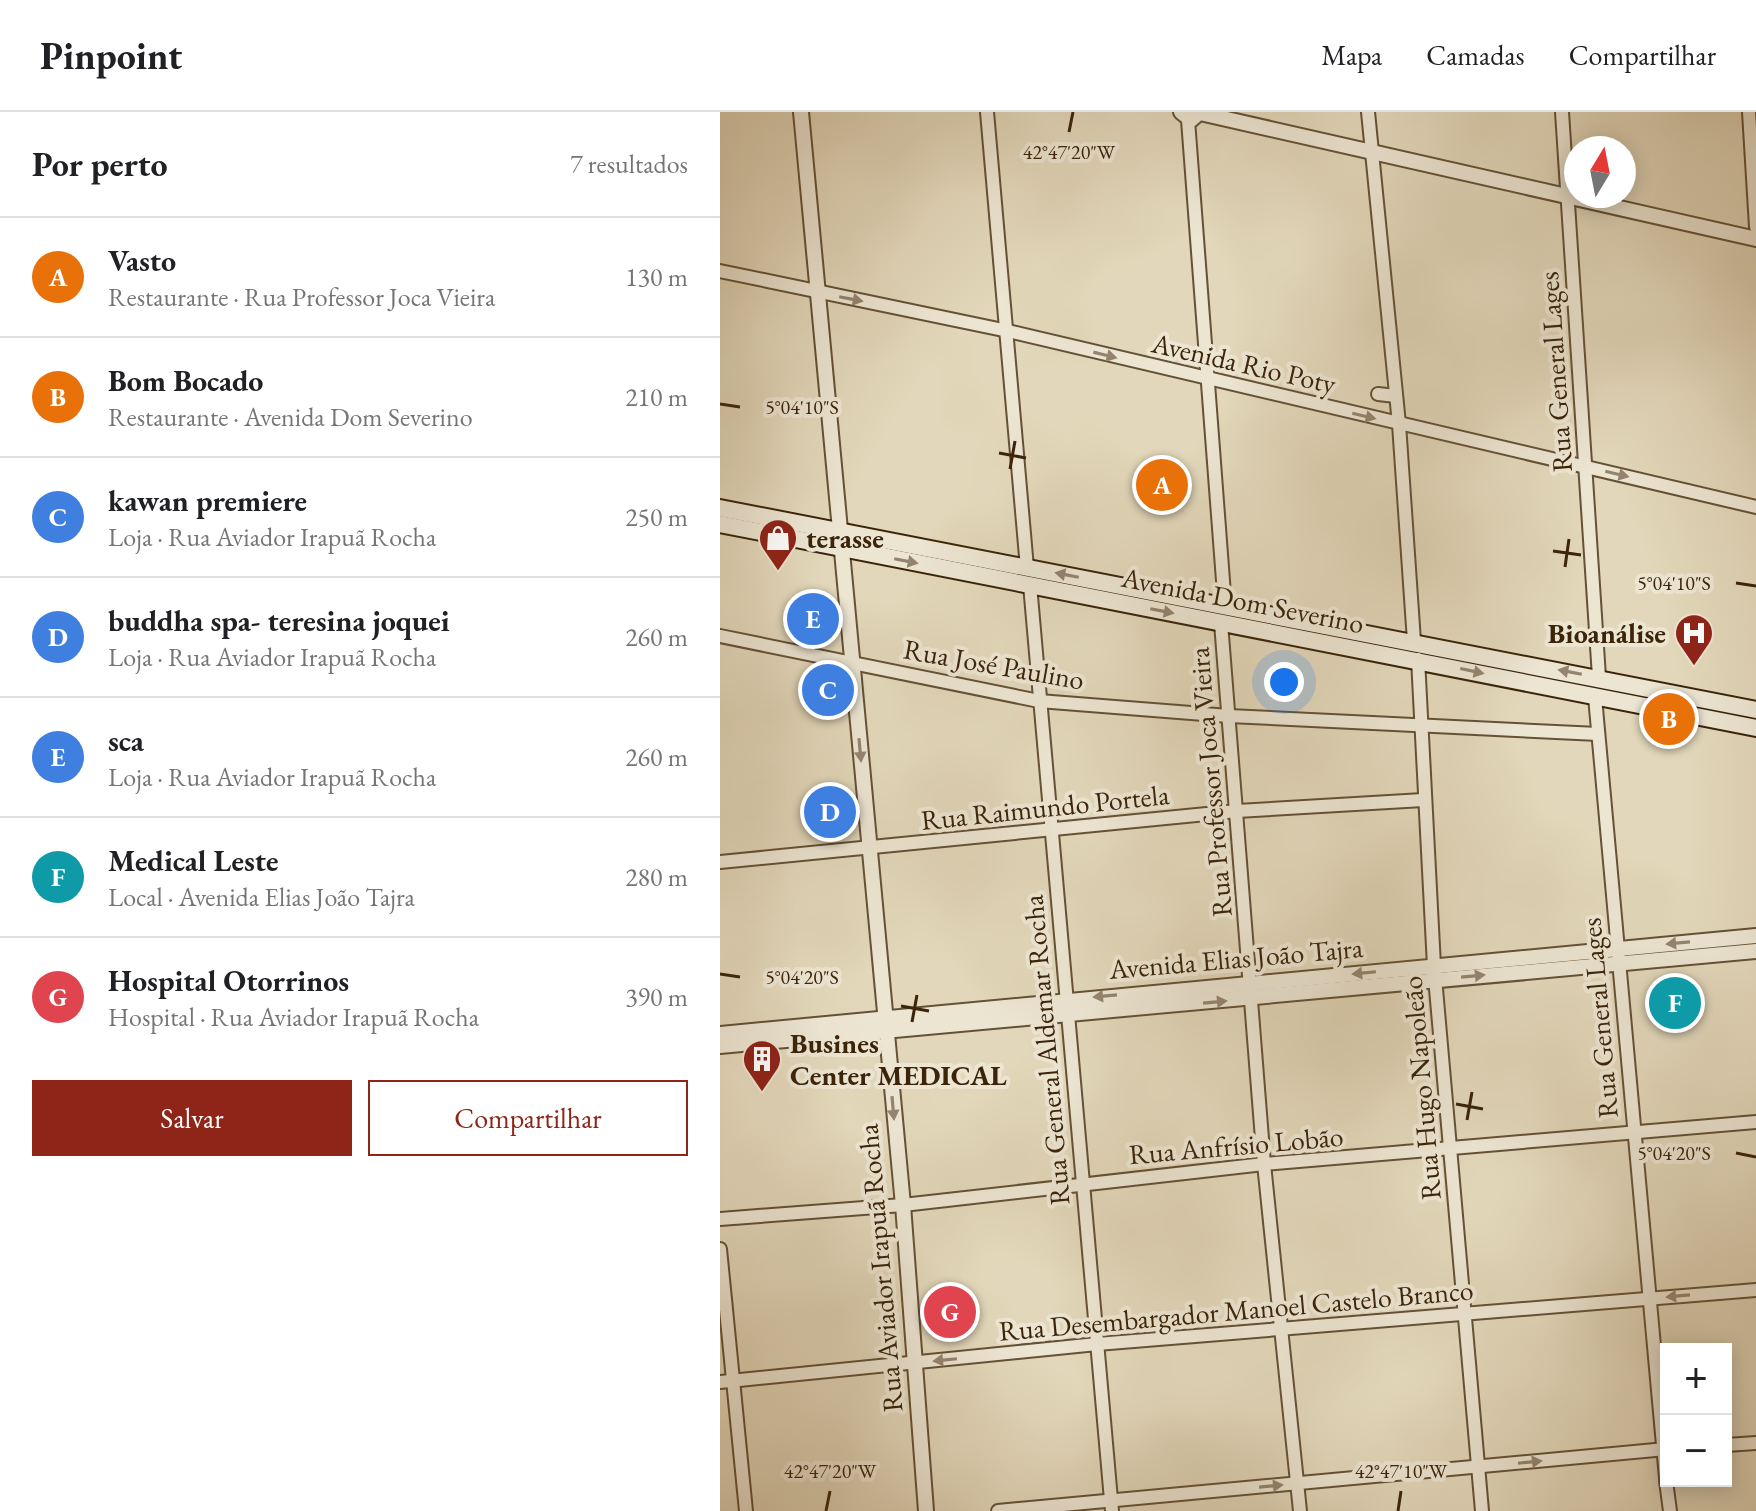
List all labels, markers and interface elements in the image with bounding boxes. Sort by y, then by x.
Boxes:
text: Pinpoint [40,31,182,80]
text: Mapa [1321,37,1382,73]
text: Camadas [1426,37,1525,73]
text: Compartilhar [1569,37,1716,73]
north arrow [1564,136,1636,208]
text: 42°47'20"W [1023,139,1116,165]
text: Por perto [32,142,168,186]
text: 7 resultados [570,147,688,181]
text: Vasto [108,241,176,280]
text: A [49,260,67,294]
text: 130 m [625,260,688,294]
street label: Rua General Lages [1530,270,1580,474]
text: Restaurante · Rua Professor Joca Vieira [108,280,495,314]
one-way arrow [839,294,864,306]
street label: Avenida Rio Poty [1148,324,1340,402]
one-way arrow [1092,349,1117,362]
text: Bom Bocado [108,361,263,400]
text: B [50,380,66,414]
text: 210 m [625,380,688,414]
text: 5°04'10"S [765,394,839,420]
text: Restaurante · Avenida Dom Severino [108,400,473,434]
one-way arrow [1352,410,1377,423]
pin: A [1136,455,1188,515]
one-way arrow [1605,468,1630,481]
text: kawan premiere [108,481,307,520]
text: C [49,500,67,534]
text: 250 m [625,500,688,534]
shop icon: terasse [757,517,799,572]
text: Loja · Rua Aviador Irapuã Rocha [108,520,436,554]
place label: terasse [806,520,884,556]
one-way arrow [894,556,919,568]
street label: Avenida Dom Severino [1118,559,1367,641]
one-way arrow [1054,569,1079,581]
text: 5°04'10"S [1637,570,1711,596]
pin: E [787,589,839,649]
text: buddha spa- teresina joquei [108,601,450,640]
one-way arrow [1149,605,1174,618]
hospital icon: Bioanálise [1673,612,1715,667]
place label: Bioanálise [1548,615,1666,651]
text: D [48,620,68,654]
text: 260 m [625,620,688,654]
street label: Rua José Paulino [901,630,1087,698]
text: Loja · Rua Aviador Irapuã Rocha [108,640,436,674]
street label: Rua Professor Joca Vieira [1180,645,1240,918]
pin: C [802,660,854,720]
your location [1264,662,1304,702]
one-way arrow [1460,665,1485,678]
one-way arrow [1557,665,1582,677]
pin: B [1643,689,1695,749]
text: sca [108,721,144,760]
one-way arrow [854,738,867,763]
text: E [51,740,65,774]
text: 260 m [625,740,688,774]
text: Loja · Rua Aviador Irapuã Rocha [108,760,436,794]
street label: Rua Raimundo Portela [919,776,1172,838]
pin: D [804,782,856,842]
text: Medical Leste [108,841,279,880]
text: F [51,860,65,894]
text: 280 m [625,860,688,894]
text: Local · Avenida Elias João Tajra [108,880,415,914]
street label: Rua General Aldemar Rocha [1014,893,1077,1207]
street label: Rua General Lages [1572,916,1626,1120]
street label: Avenida Elias João Tajra [1107,929,1365,987]
one-way arrow [1665,937,1690,950]
text: Hospital Otorrinos [108,961,349,1000]
text: 5°04'20"S [765,964,839,990]
one-way arrow [1351,966,1376,979]
one-way arrow [1461,969,1486,982]
pin: F [1649,973,1701,1033]
street label: Rua Hugo Napoleão [1393,975,1449,1201]
text: G [49,980,67,1014]
text: 390 m [625,980,688,1014]
one-way arrow [1092,990,1117,1003]
one-way arrow [1203,995,1228,1008]
text: Hospital · Rua Aviador Irapuã Rocha [108,1000,479,1034]
place label: Busines Center MEDICAL [790,1025,1007,1093]
building icon: Busines Center MEDICAL [741,1038,783,1093]
button: Salvar [32,1080,352,1156]
button: Compartilhar [368,1080,688,1156]
one-way arrow [887,1096,900,1121]
street label: Rua Anfrísio Lobão [1127,1118,1345,1172]
street label: Rua Aviador Irapuã Rocha [849,1122,911,1414]
text: 5°04'20"S [1637,1140,1711,1166]
street label: Rua Desembargador Manoel Castelo Branco [997,1271,1475,1349]
pin: G [924,1282,976,1342]
one-way arrow [1665,1290,1690,1303]
map controls [1660,1343,1732,1487]
button: + [1660,1343,1732,1415]
one-way arrow [932,1353,957,1366]
button: − [1660,1415,1732,1487]
one-way arrow [1518,1455,1543,1468]
text: 42°47'20"W [784,1458,877,1484]
text: 42°47'10"W [1355,1458,1448,1484]
one-way arrow [1259,1479,1284,1492]

